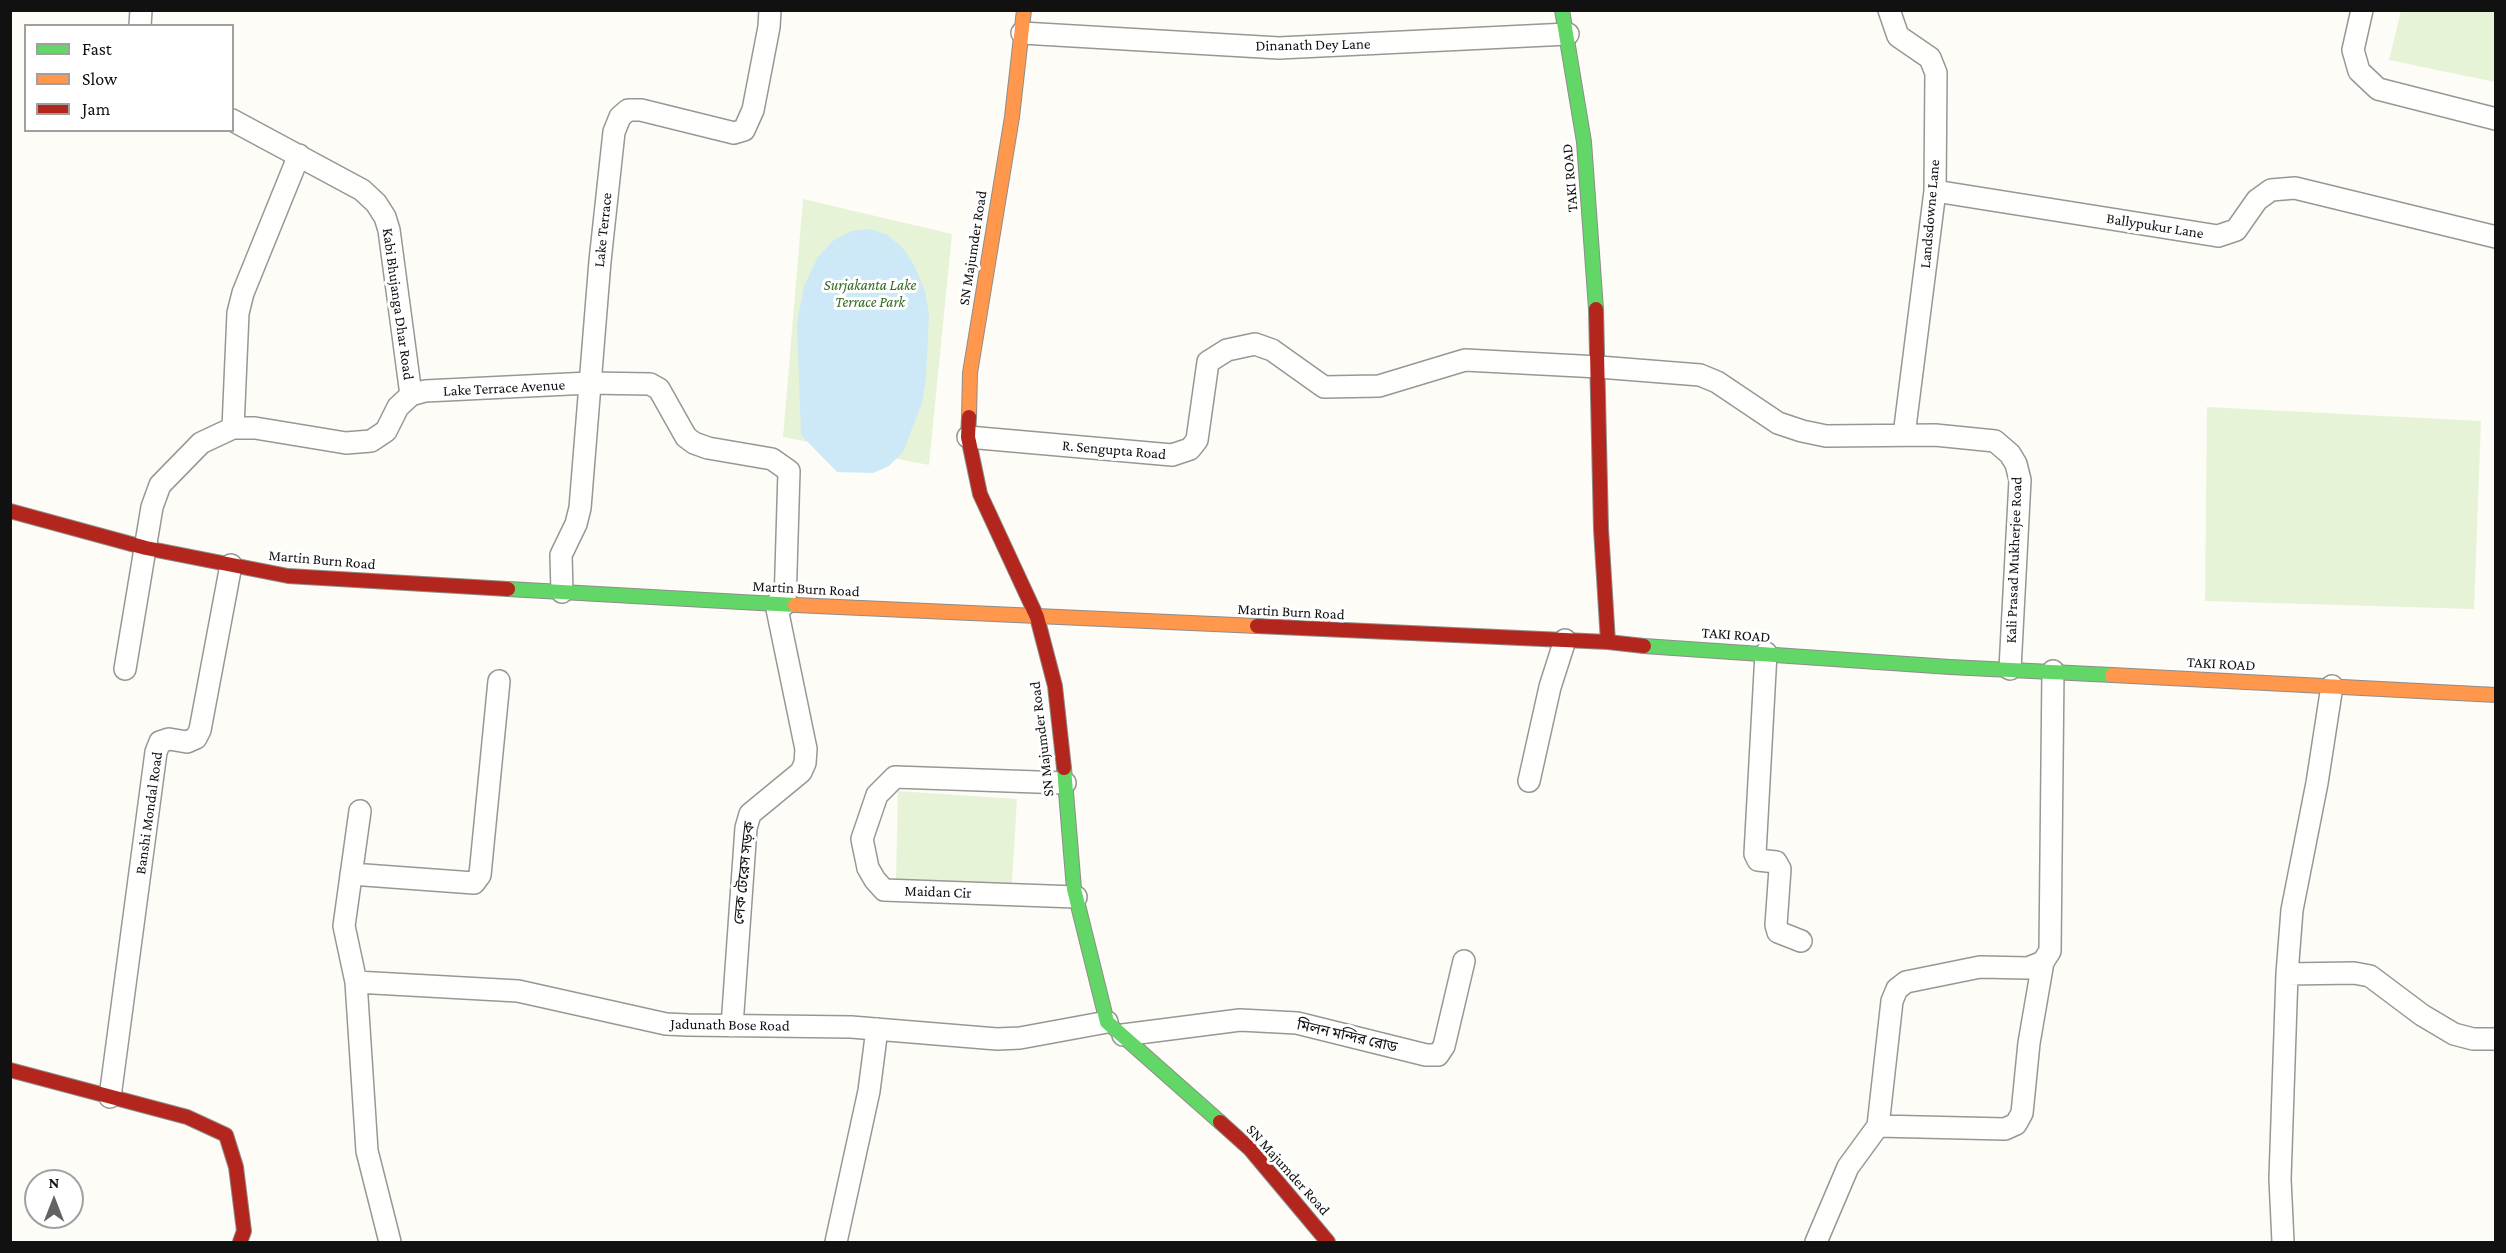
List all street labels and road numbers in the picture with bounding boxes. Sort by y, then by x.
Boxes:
street label: Dinanath Dey Lane [1255,35,1371,55]
street label: TAKI ROAD [1558,143,1582,213]
street label: Landsdowne Lane [1916,159,1944,269]
street label: SN Majumder Road [955,189,991,307]
street label: Lake Terrace [590,192,616,268]
street label: Ballypukur Lane [2105,209,2205,243]
street label: Kabi Bhujanga Dhar Road [378,227,418,381]
street label: Lake Terrace Avenue [443,376,565,400]
street label: R. Sengupta Road [1061,436,1167,464]
street label: Kali Prasad Mukherjee Road [2002,476,2026,644]
street label: Martin Burn Road [268,546,376,574]
street label: Martin Burn Road [752,577,860,601]
street label: Martin Burn Road [1237,600,1345,624]
street label: TAKI ROAD [1701,624,1771,646]
street label: TAKI ROAD [2186,653,2256,675]
street label: SN Majumder Road [1026,680,1058,798]
street label: Banshi Mondal Road [131,750,167,876]
street label: লেক টেরেস সড়ক [730,821,758,925]
street label: Maidan Cir [904,882,972,902]
street label: Jadunath Bose Road [670,1015,790,1035]
street label: মিলন মন্দির রোড [1295,1016,1399,1056]
street label: SN Majumder Road [1243,1121,1333,1219]

